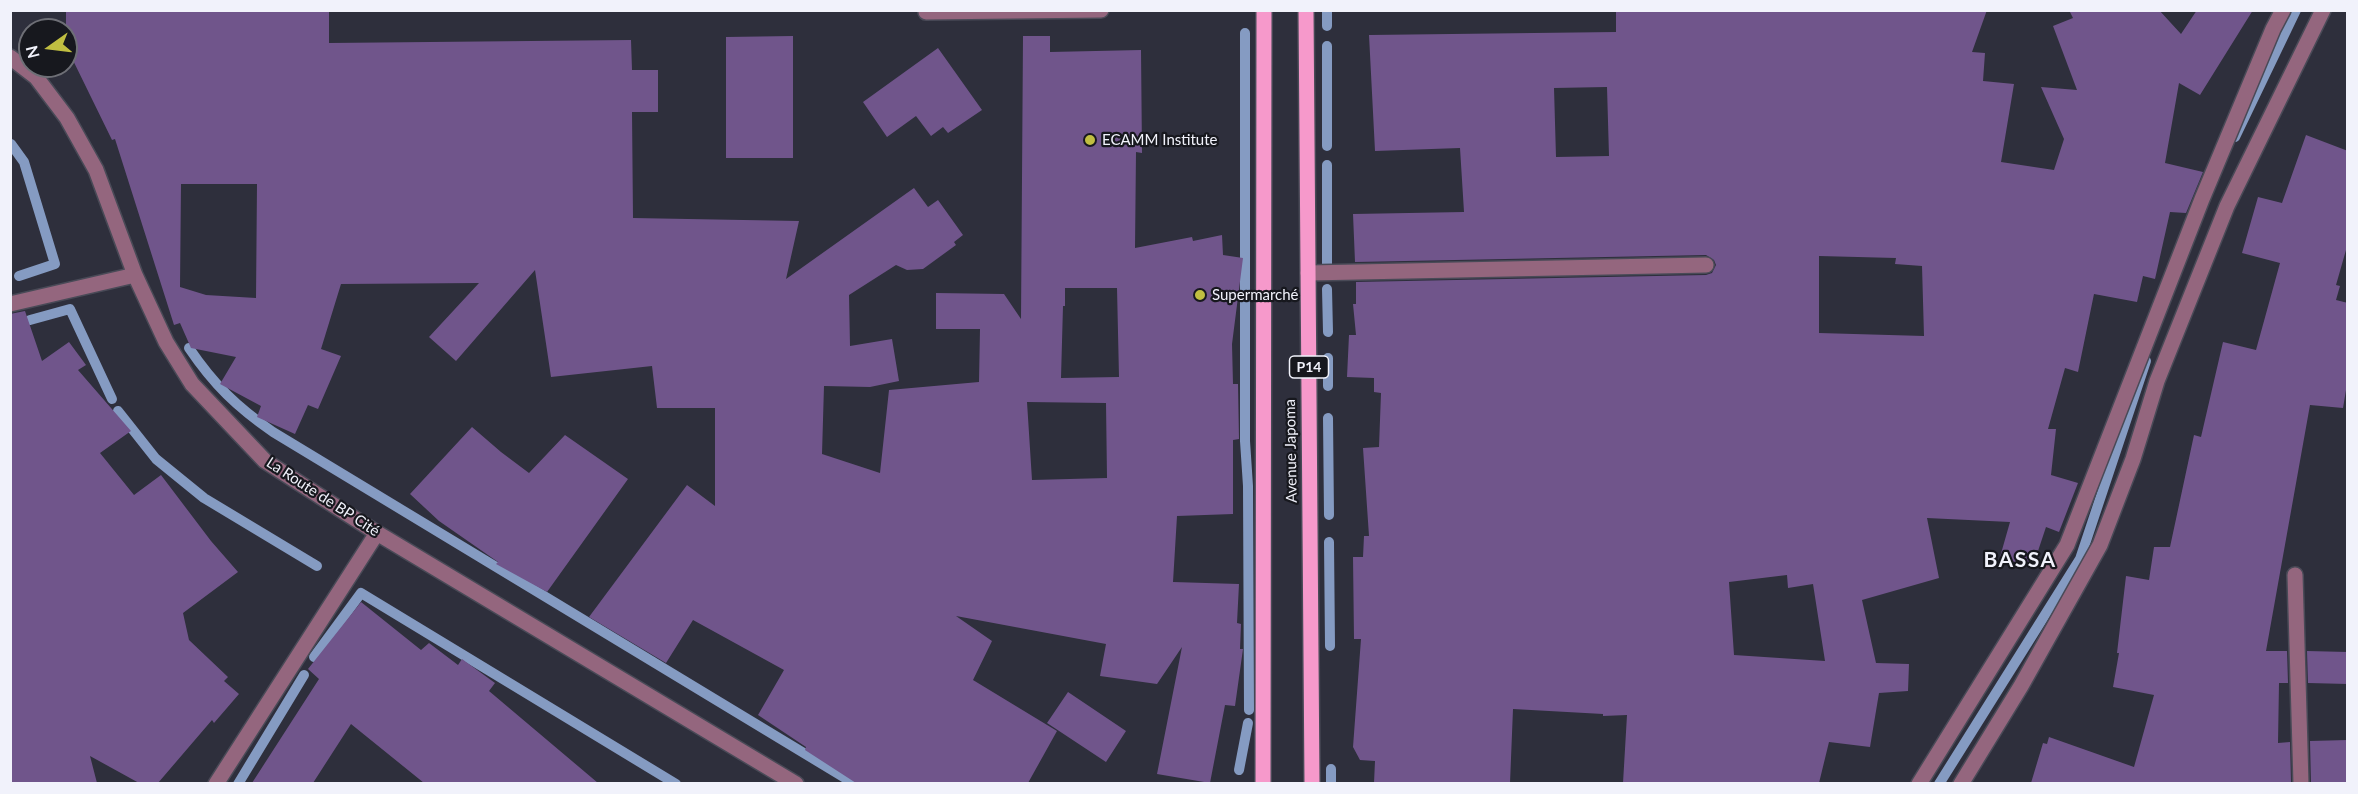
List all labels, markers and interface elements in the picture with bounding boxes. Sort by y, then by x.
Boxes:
north arrow [18,18,78,78]
text: N [21,44,43,60]
place label: ECAMM Institute [1102,131,1217,149]
marker: ECAMM Institute [1083,133,1097,147]
place label: Supermarché [1212,286,1299,304]
marker: Supermarché [1193,288,1207,302]
road number: P14 [1290,356,1328,378]
street label: Avenue Japoma [1281,399,1301,503]
street label: La Route de BP Cité [263,454,383,540]
district label: BASSA [1984,547,2056,573]

